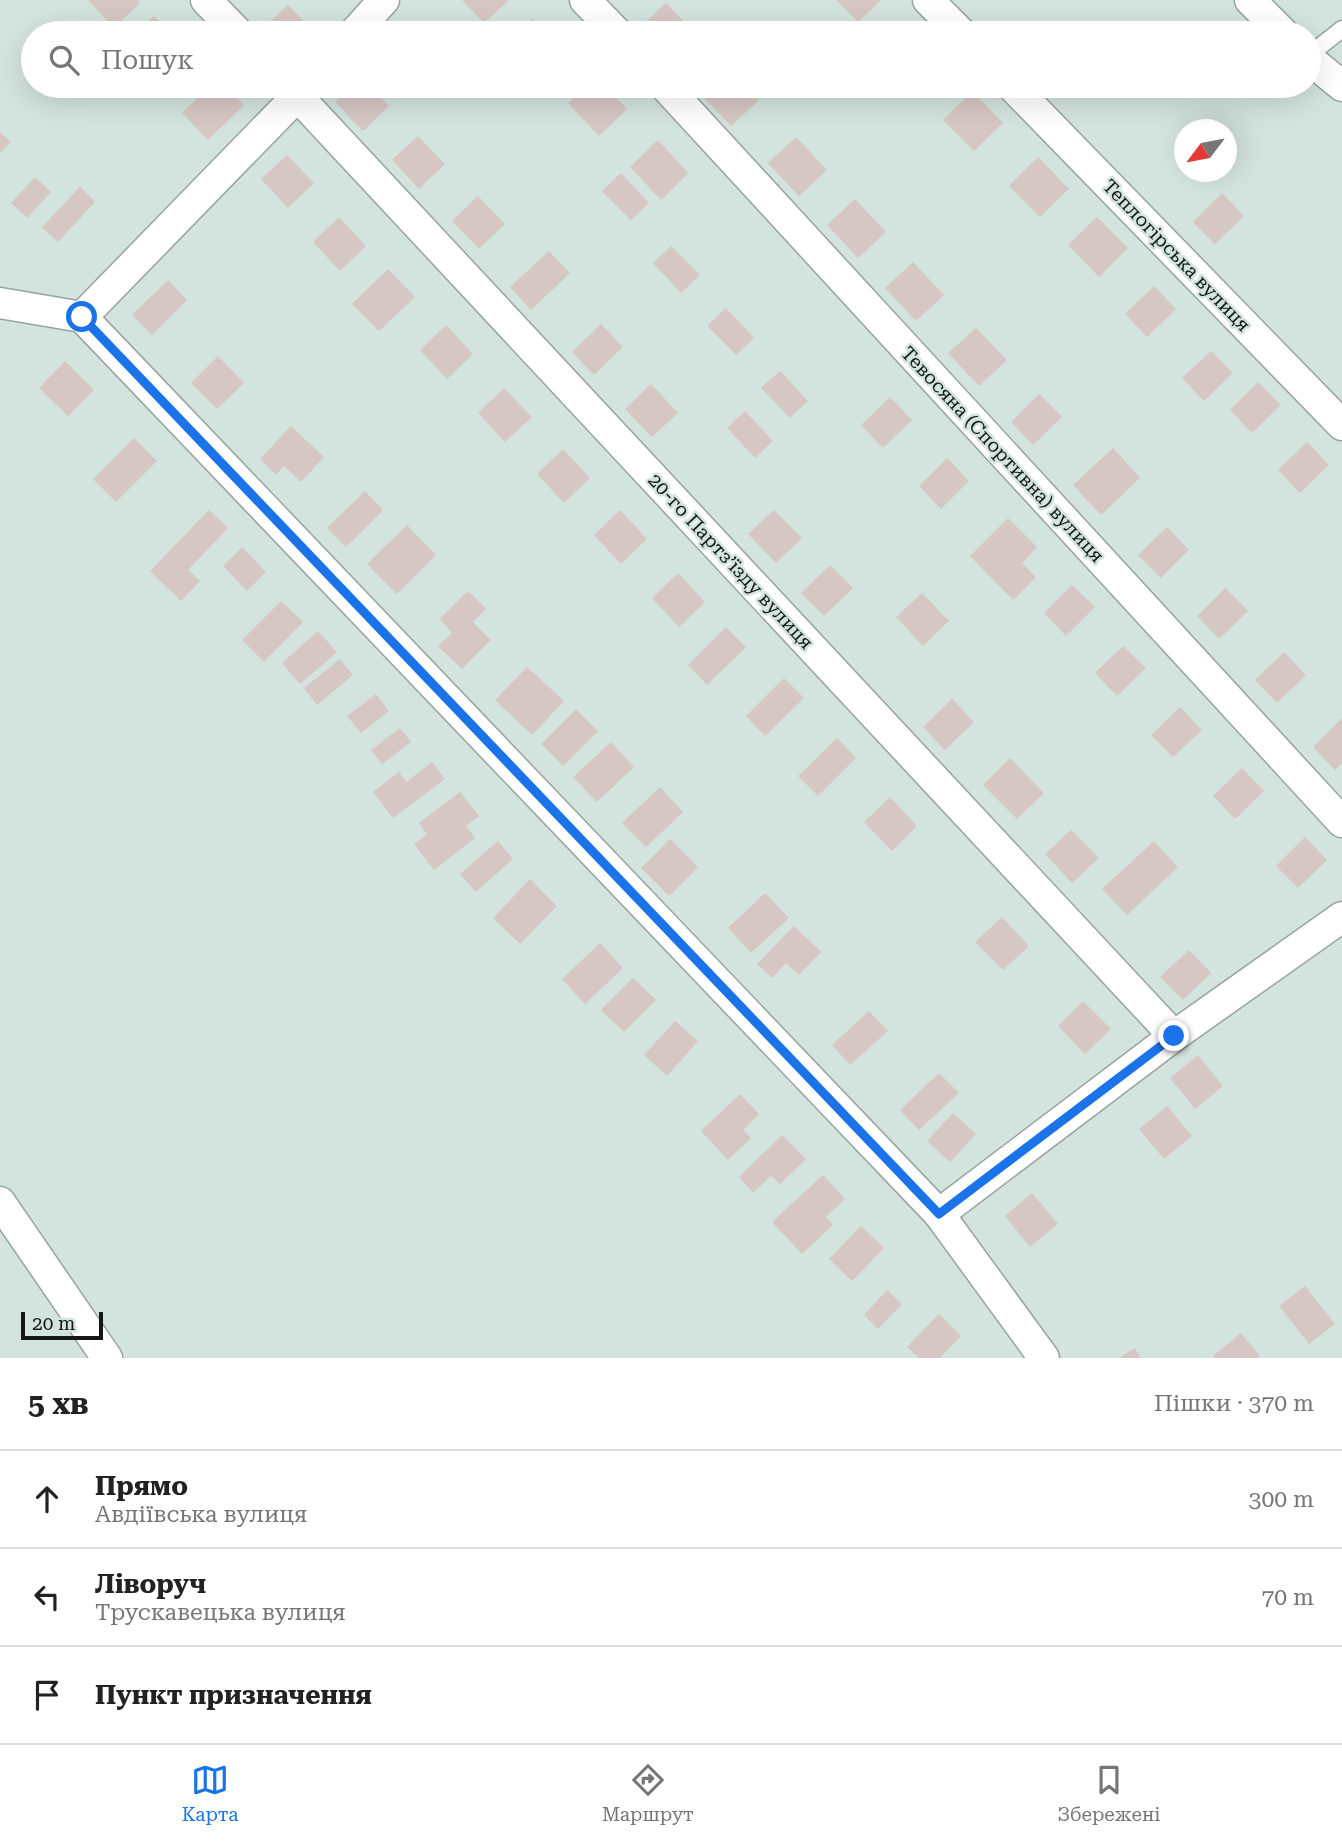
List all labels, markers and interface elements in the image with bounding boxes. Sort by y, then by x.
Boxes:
search box [21,21,1321,98]
icon: search [45,41,83,79]
text: Пошук [101,45,194,75]
north arrow [1174,119,1237,182]
street label: Теплогірська вулиця [1098,175,1255,336]
route start [66,301,97,332]
street label: Тевосяна (Спортивна) вулиця [896,342,1109,567]
street label: 20-го Партз’їзду вулиця [643,469,818,654]
route end [1158,1020,1189,1051]
scale bar [21,1309,103,1341]
text: 20 m [32,1312,75,1335]
text: 5 хв [28,1386,89,1421]
text: Пішки · 370 m [1154,1390,1314,1417]
text: Прямо [95,1471,188,1501]
icon: ahead [28,1480,66,1518]
text: 300 m [1249,1486,1314,1513]
text: Авдіївська вулиця [95,1501,307,1528]
text: Ліворуч [95,1569,206,1599]
icon: left [28,1578,66,1616]
text: 70 m [1261,1584,1314,1611]
text: Трускавецька вулиця [95,1599,346,1626]
icon: arrive [28,1676,66,1714]
text: Пункт призначення [95,1680,372,1710]
tab: Карта [182,1761,239,1826]
tab: Маршрут [602,1761,694,1826]
tab: Збережені [1057,1761,1160,1826]

